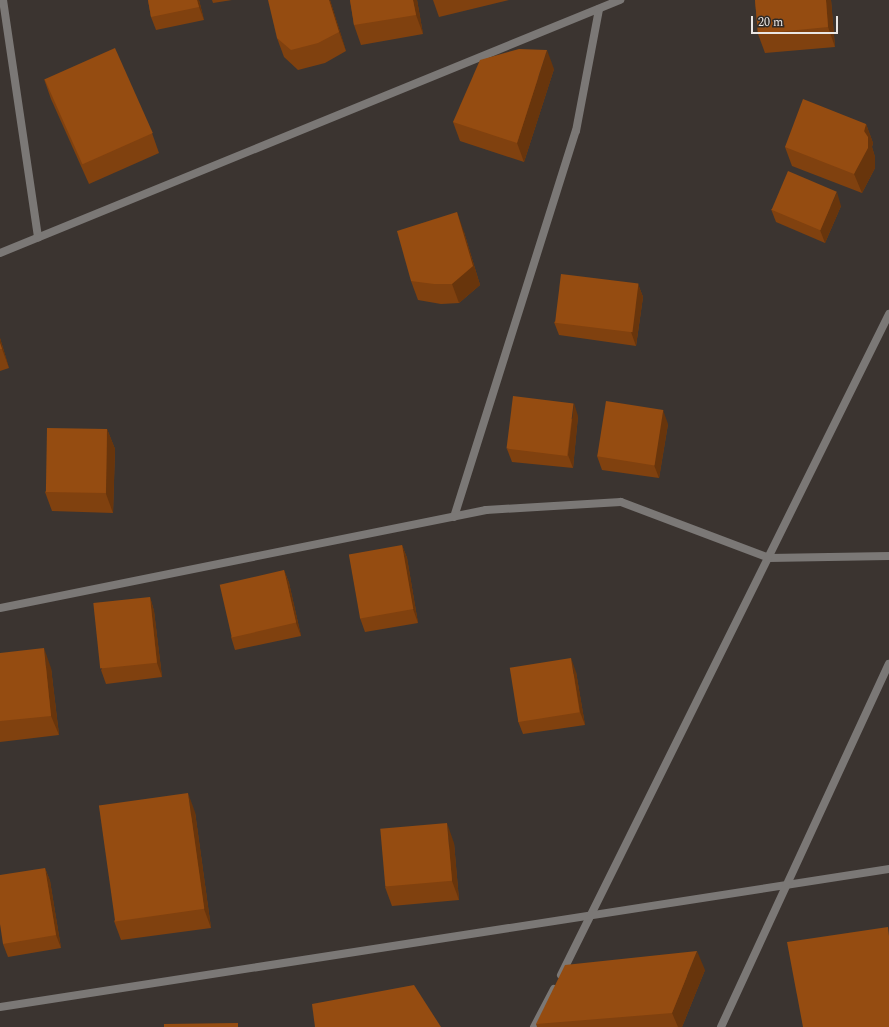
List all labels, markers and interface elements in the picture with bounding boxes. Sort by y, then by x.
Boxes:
scale bar [753,8,840,34]
text: 20 m [758,13,783,32]

